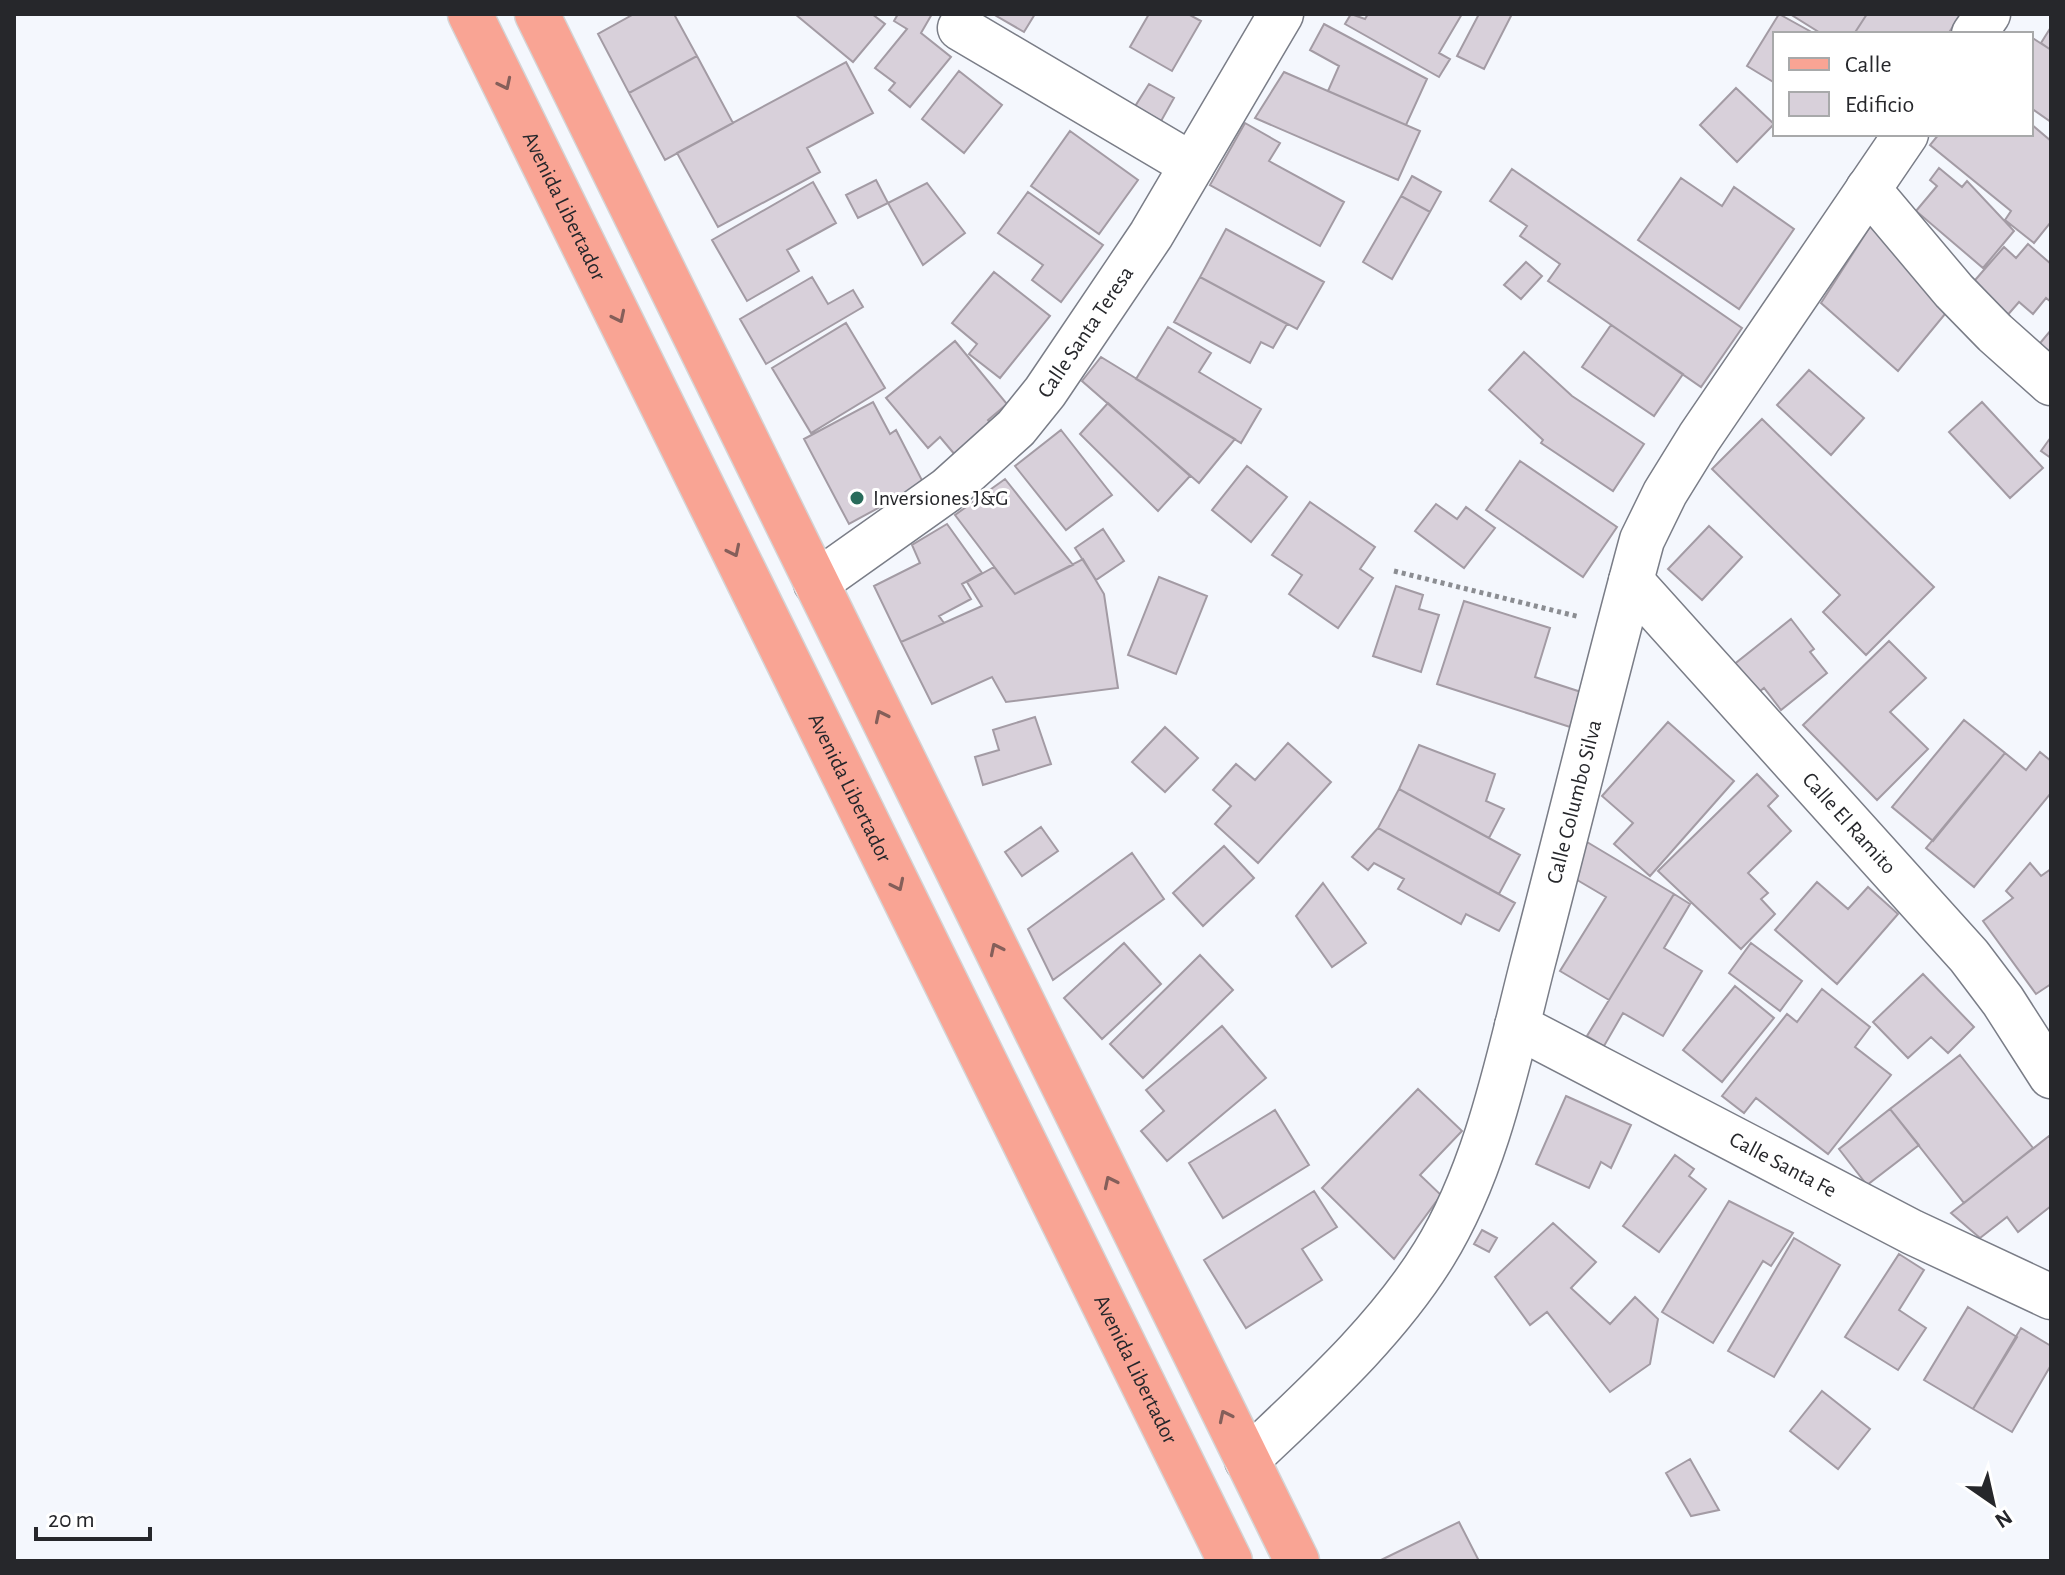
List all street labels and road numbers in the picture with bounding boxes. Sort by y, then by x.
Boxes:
street label: Avenida Libertador [519,128,610,284]
street label: Calle Santa Teresa [1033,262,1138,402]
street label: Avenida Libertador [804,710,896,866]
street label: Calle Columbo Silva [1543,718,1606,886]
street label: Calle El Ramito [1798,768,1900,878]
street label: Calle Santa Fe [1726,1128,1840,1202]
street label: Avenida Libertador [1090,1291,1182,1447]

